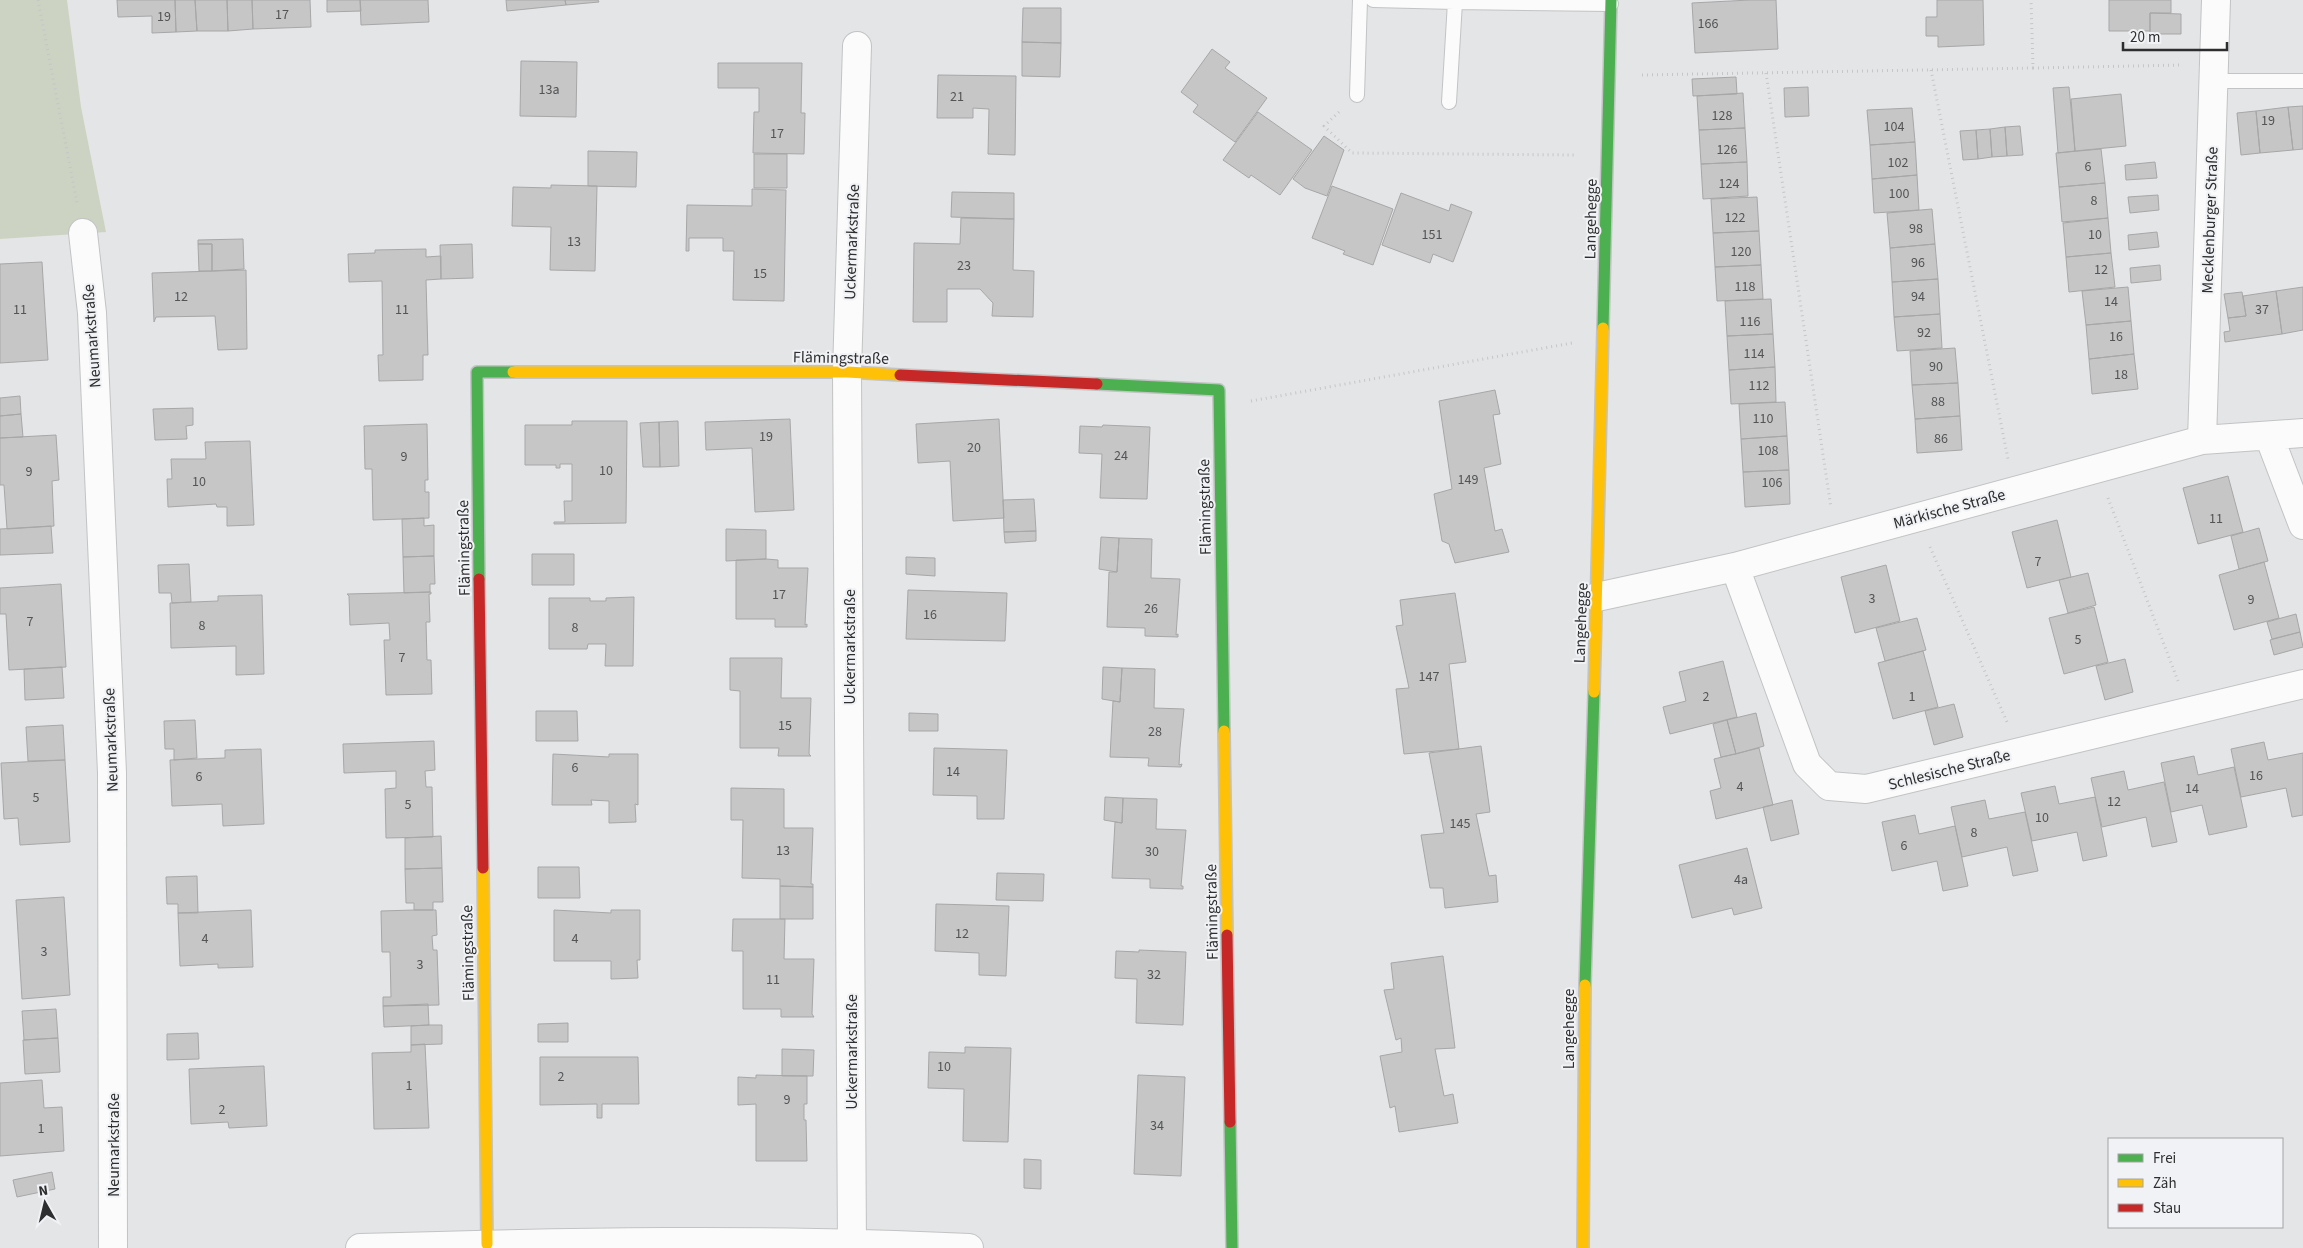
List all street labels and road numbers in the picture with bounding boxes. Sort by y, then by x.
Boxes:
street label: Mecklenburger Straße [2196,146,2224,294]
street label: Langehegge [1579,178,1603,260]
street label: Uckermarkstraße [839,184,865,300]
street label: Neumarkstraße [77,283,107,389]
street label: Flämingstraße [793,346,889,370]
street label: Flämingstraße [1193,459,1217,555]
street label: Märkische Straße [1891,483,2008,534]
street label: Flämingstraße [452,500,476,596]
street label: Langehegge [1569,582,1593,664]
street label: Uckermarkstraße [839,589,861,705]
street label: Neumarkstraße [98,688,124,792]
street label: Schlesische Straße [1886,744,2013,796]
street label: Flämingstraße [1200,864,1224,960]
street label: Flämingstraße [456,905,480,1001]
street label: Langehegge [1558,989,1580,1069]
street label: Uckermarkstraße [841,994,863,1110]
street label: Neumarkstraße [103,1093,125,1197]

